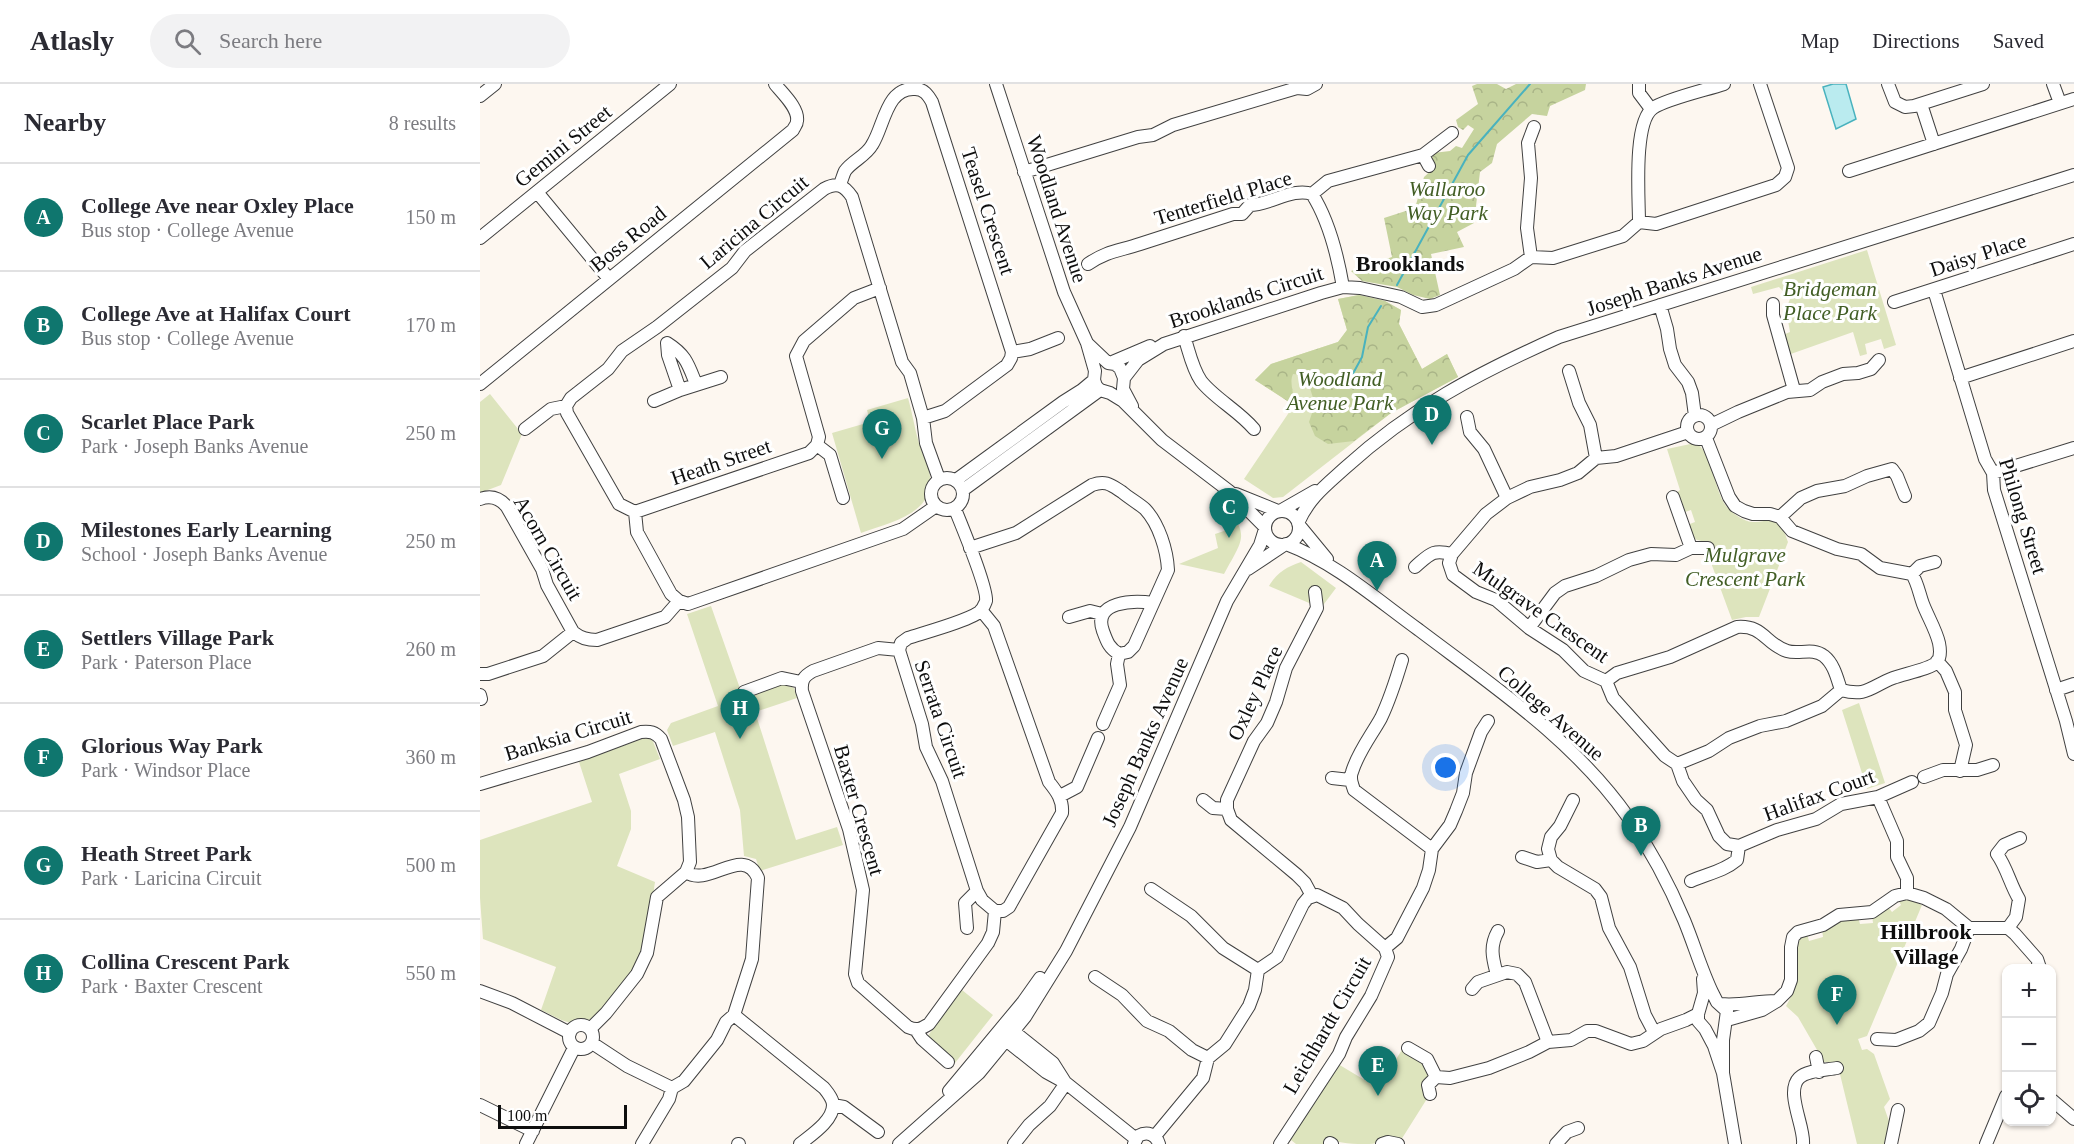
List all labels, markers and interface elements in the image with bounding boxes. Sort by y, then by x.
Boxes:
search box [150,14,570,68]
text: Atlasly [30,25,114,56]
icon: search [171,25,204,58]
text: Search here [219,28,322,53]
text: Map [1801,29,1839,53]
text: Directions [1872,29,1960,53]
text: Saved [1993,29,2044,53]
street label: Gemini Street [510,100,616,192]
text: Nearby [24,108,106,137]
text: 8 results [389,112,456,134]
street label: Woodland Avenue [1022,132,1092,286]
street label: Teasel Crescent [956,144,1020,278]
street label: Tenterfield Place [1151,166,1295,230]
street label: Laricina Circuit [695,170,813,274]
park label: Wallaroo Way Park [1406,177,1488,225]
text: College Ave near Oxley Place [81,193,354,218]
street label: Boss Road [585,201,671,277]
text: A [36,206,51,228]
text: 150 m [405,206,456,228]
text: Bus stop · College Avenue [81,219,294,241]
street label: Daisy Place [1927,228,2029,282]
street label: Joseph Banks Avenue [1583,241,1765,321]
district label: Brooklands [1356,251,1465,276]
street label: Brooklands Circuit [1166,261,1326,333]
park label: Bridgeman Place Park [1782,277,1878,325]
text: College Ave at Halifax Court [81,301,351,326]
text: B [37,314,50,336]
text: 170 m [405,314,456,336]
text: Bus stop · College Avenue [81,327,294,349]
park label: Woodland Avenue Park [1285,367,1394,415]
pin: D [1412,396,1452,445]
text: Scarlet Place Park [81,409,255,434]
pin: G [862,410,902,459]
text: C [36,422,51,444]
text: 250 m [405,422,456,444]
street label: Heath Street [668,434,774,490]
text: Park · Joseph Banks Avenue [81,435,308,457]
street label: Philong Street [1994,455,2052,577]
pin: C [1210,488,1248,538]
street label: Acorn Circuit [509,492,587,604]
text: Milestones Early Learning [81,517,332,542]
text: D [36,530,51,552]
text: 250 m [405,530,456,552]
pin: A [1358,542,1396,591]
text: School · Joseph Banks Avenue [81,543,327,565]
park label: Mulgrave Crescent Park [1685,543,1806,591]
street label: Mulgrave Crescent [1468,556,1614,668]
text: Settlers Village Park [81,625,274,650]
text: E [37,638,50,660]
text: 260 m [405,638,456,660]
street label: Oxley Place [1223,642,1287,744]
text: Park · Paterson Place [81,651,252,673]
street label: Joseph Banks Avenue [1097,654,1193,830]
street label: Serrata Circuit [910,657,972,781]
street label: College Avenue [1493,660,1609,766]
pin: H [720,690,760,739]
street label: Banksia Circuit [502,704,634,766]
text: Glorious Way Park [81,733,263,758]
street label: Baxter Crescent [829,742,889,878]
text: F [37,746,50,768]
text: 360 m [405,746,456,768]
your location [1431,753,1460,782]
text: Park · Windsor Place [81,759,250,781]
street label: Halifax Court [1760,764,1878,826]
pin: B [1622,806,1660,856]
text: Heath Street Park [81,841,252,866]
text: G [36,854,51,876]
text: 500 m [405,854,456,876]
text: Park · Laricina Circuit [81,867,262,889]
district label: Hillbrook Village [1880,919,1972,969]
text: Collina Crescent Park [81,949,290,974]
street label: Leichhardt Circuit [1278,952,1376,1098]
text: H [36,962,51,984]
text: 550 m [405,962,456,984]
map controls [2002,964,2056,1126]
button: + [2002,964,2056,1018]
text: Park · Baxter Crescent [81,975,263,997]
pin: F [1818,976,1856,1025]
button: − [2002,1018,2056,1072]
pin: E [1358,1046,1398,1096]
button: locate [2002,1072,2056,1126]
scale bar [498,1102,627,1130]
text: 100 m [507,1107,547,1124]

